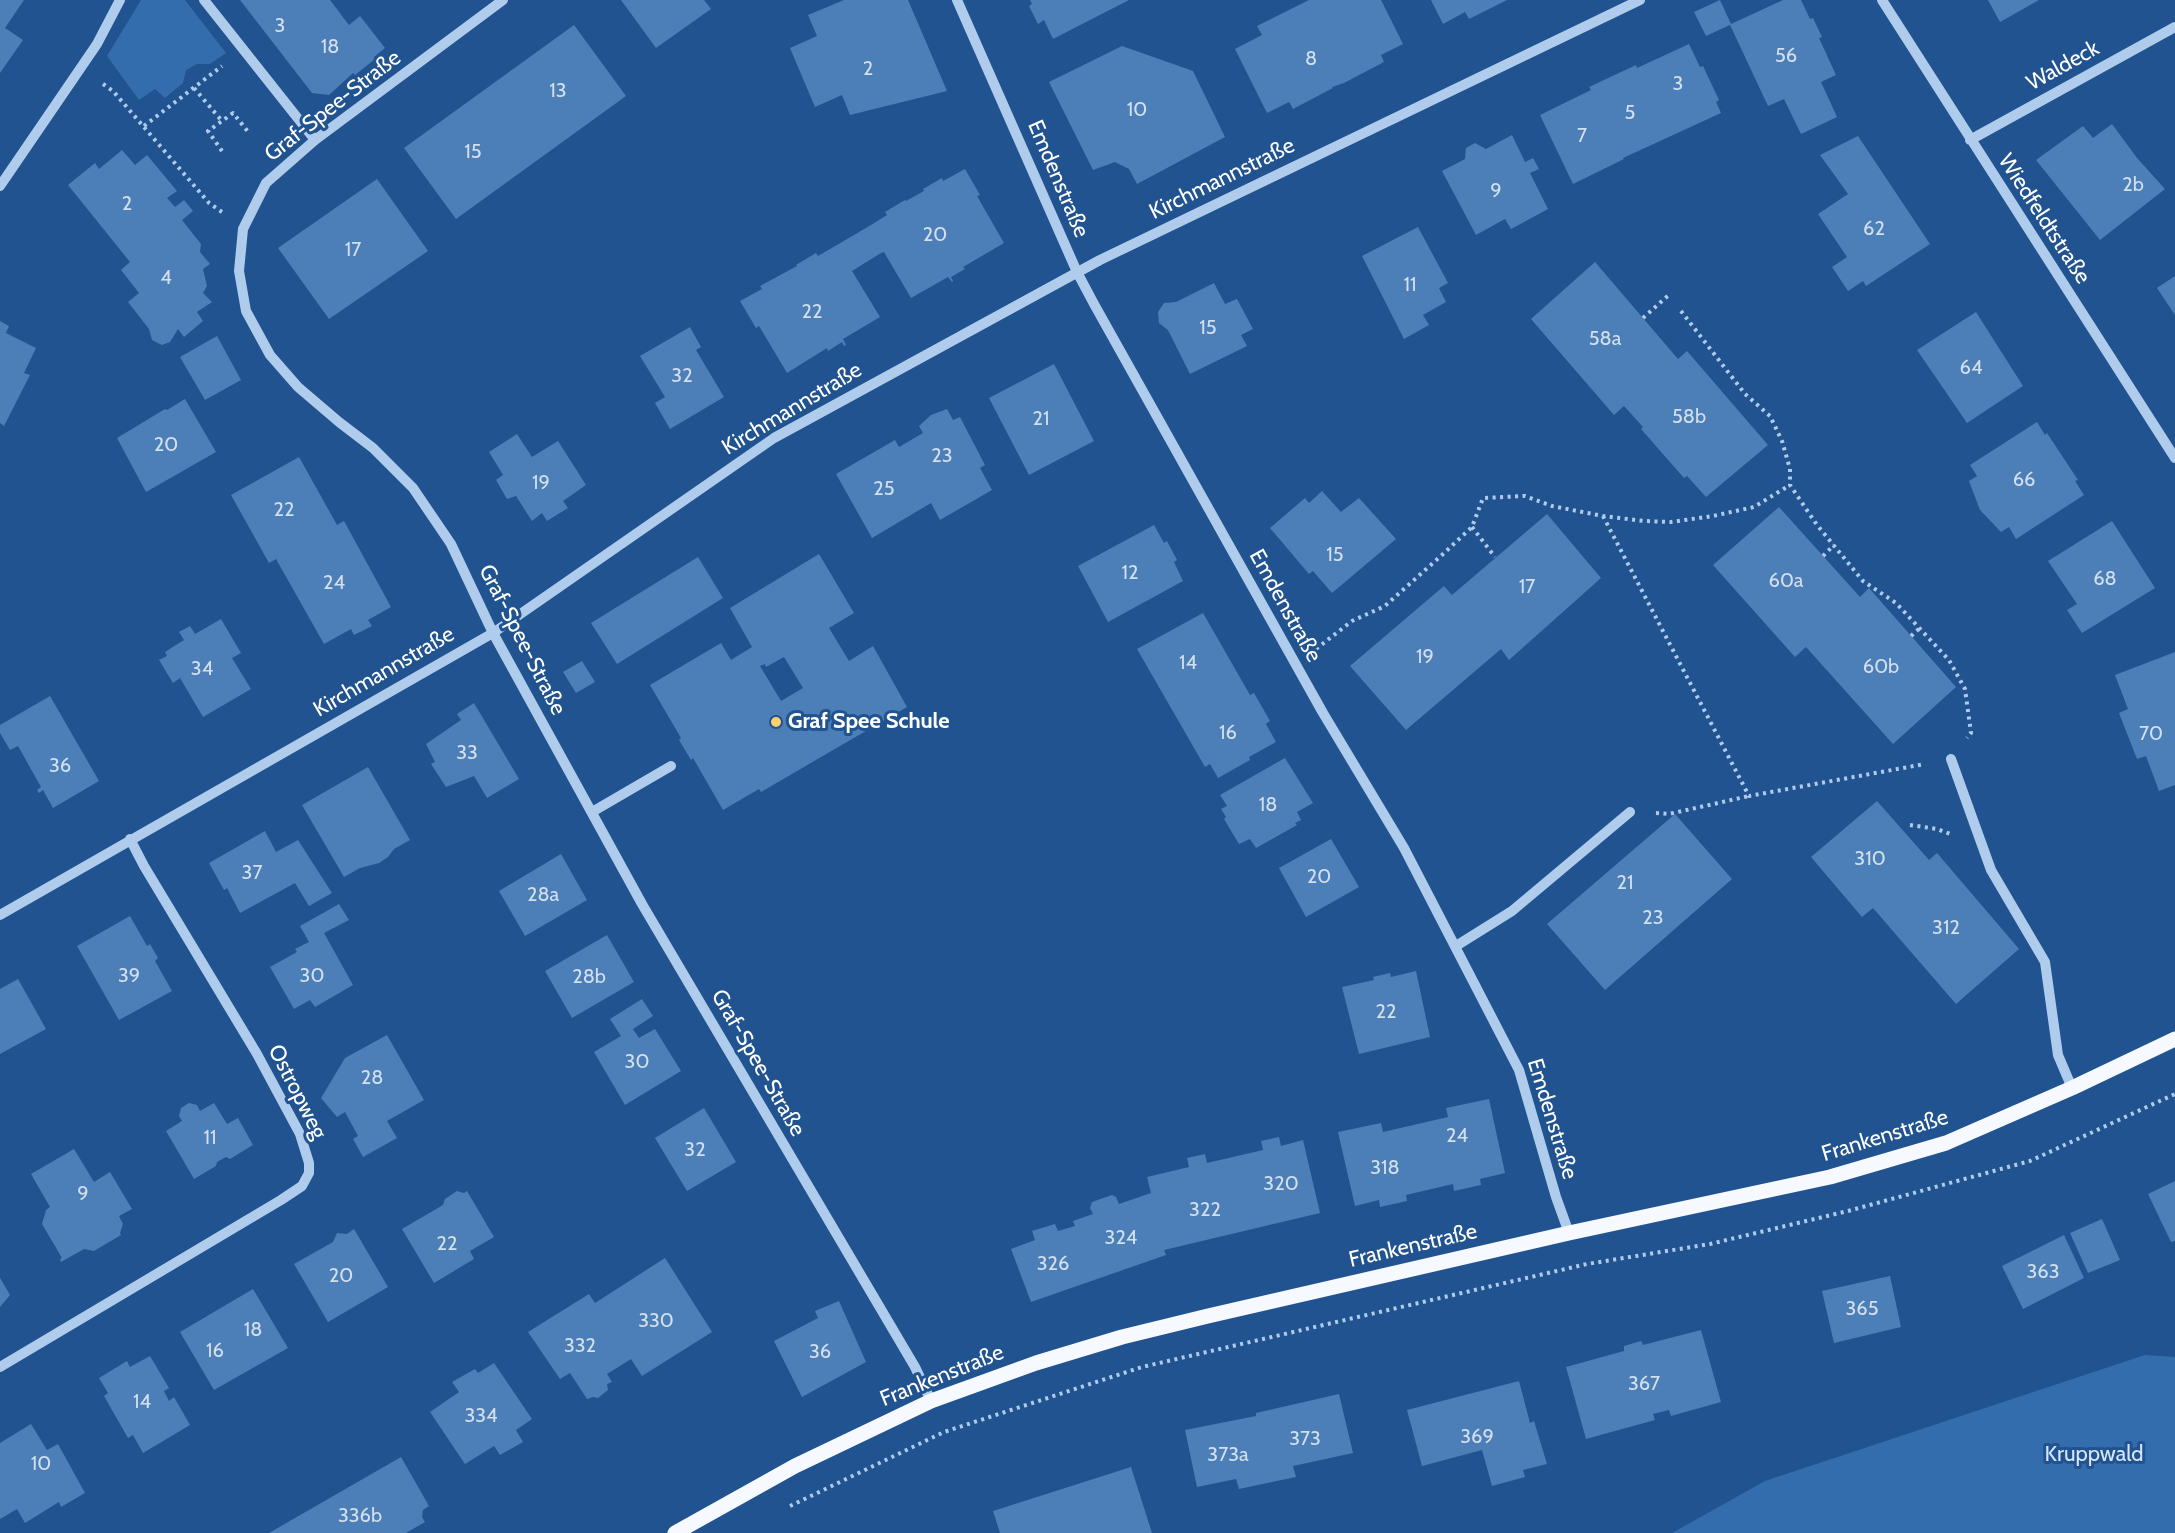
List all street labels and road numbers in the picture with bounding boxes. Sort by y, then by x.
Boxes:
street label: Waldeck [2022,35,2104,97]
street label: Graf-Spee-Straße [260,45,406,167]
street label: Emdenstraße [1021,116,1095,242]
street label: Kirchmannstraße [1145,132,1299,226]
street label: Wiedfeldtstraße [1992,149,2096,289]
street label: Kirchmannstraße [717,357,867,461]
street label: Emdenstraße [1243,545,1327,667]
street label: Graf-Spee-Straße [473,560,571,720]
street label: Kirchmannstraße [309,621,459,723]
street label: Graf-Spee-Straße [705,985,811,1141]
street label: Ostropweg [262,1040,332,1144]
street label: Emdenstraße [1521,1055,1583,1183]
street label: Frankenstraße [1819,1104,1951,1168]
street label: Frankenstraße [1346,1218,1480,1274]
street label: Frankenstraße [876,1339,1008,1413]

